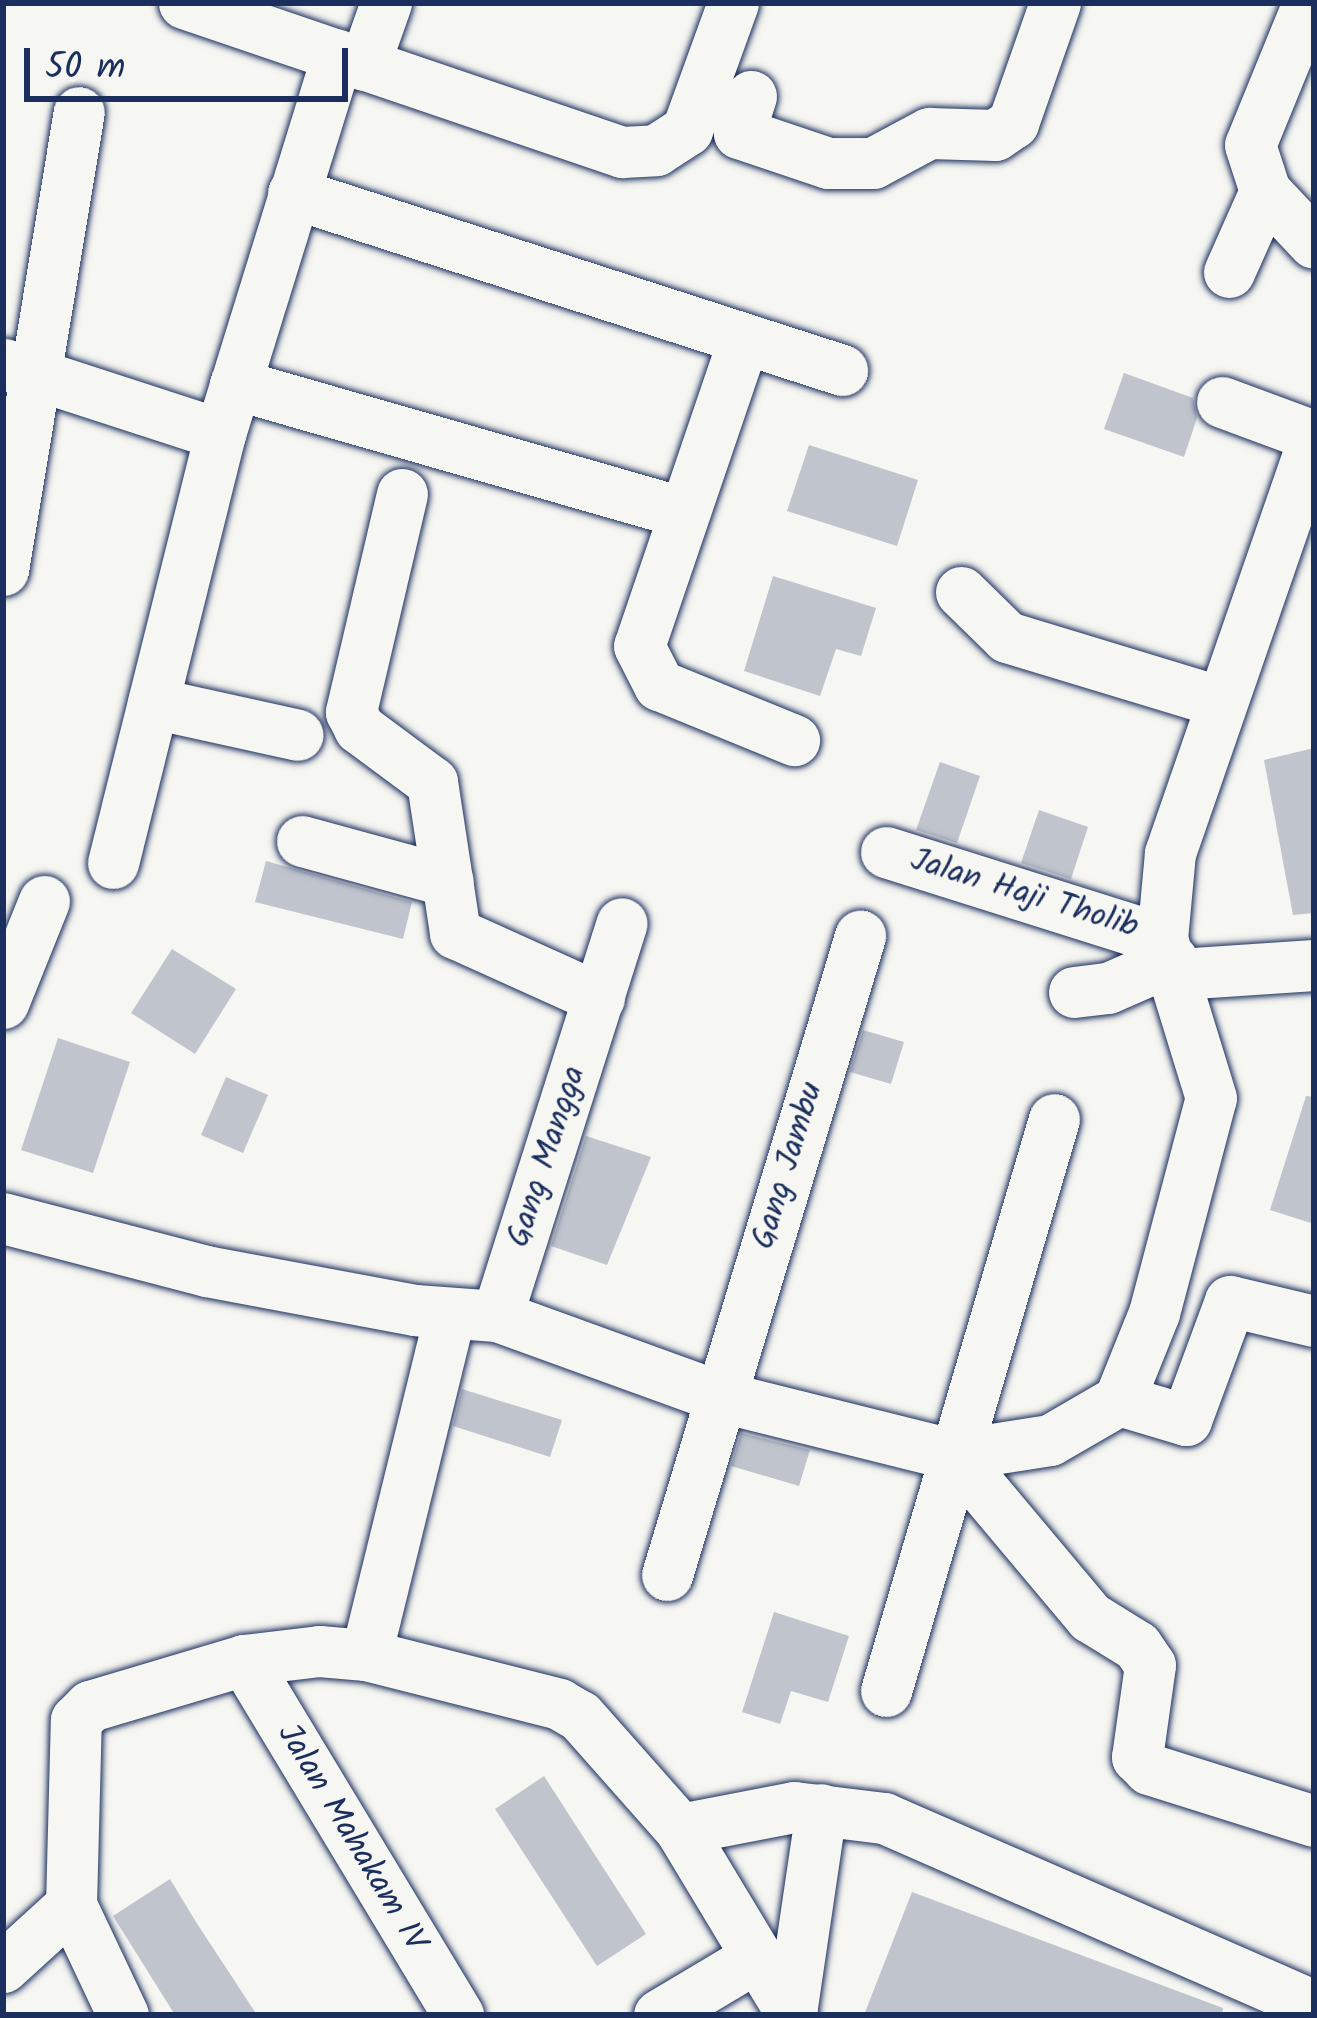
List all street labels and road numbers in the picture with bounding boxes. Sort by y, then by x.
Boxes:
street label: Jalan Haji Tholib [905,842,1143,948]
street label: Gang Mangga [500,1061,596,1253]
street label: Gang Jambu [745,1078,833,1254]
street label: Jalan Mahakam IV [268,1717,434,1959]

